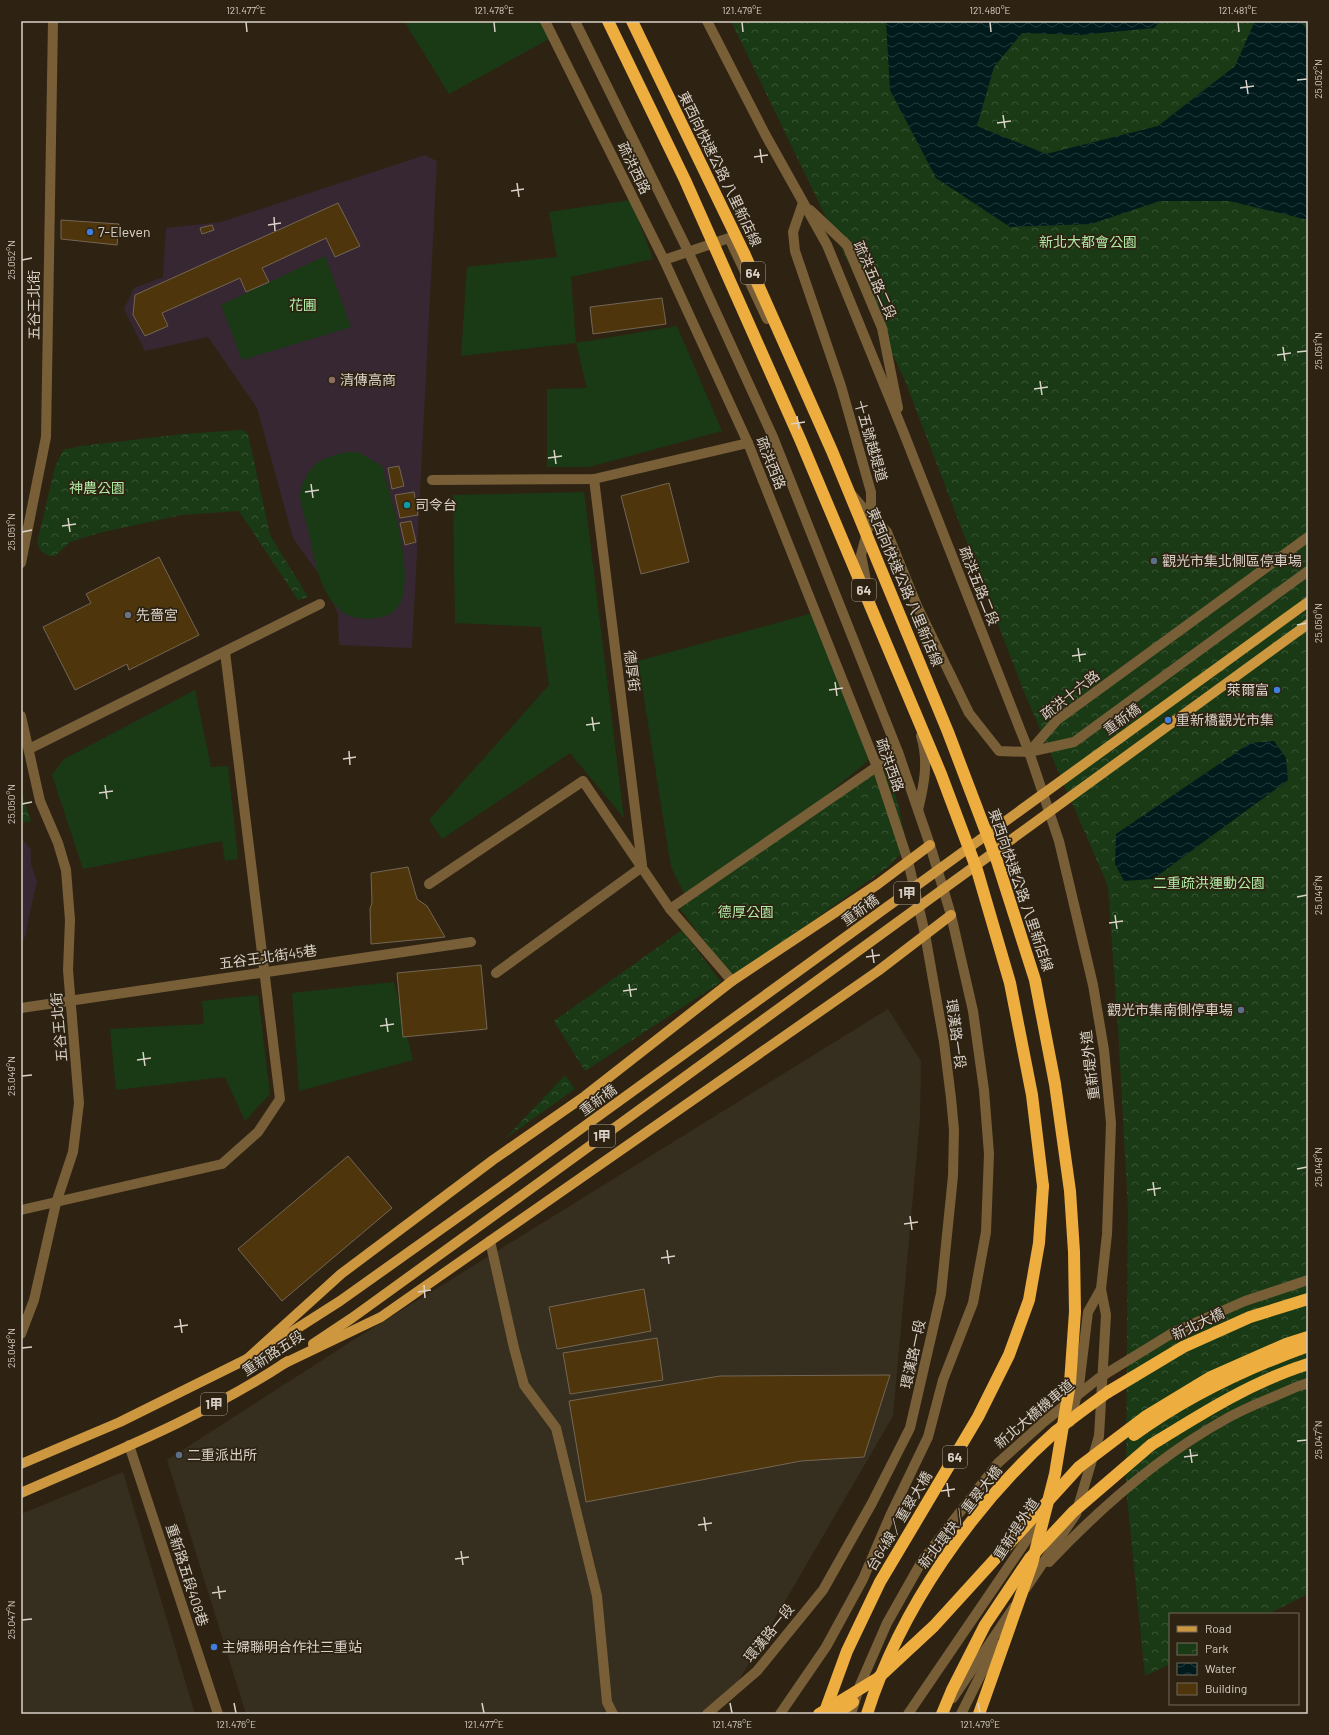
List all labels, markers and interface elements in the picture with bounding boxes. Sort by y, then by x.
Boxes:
text: 121.477°E [226,4,266,16]
text: 121.478°E [474,4,514,16]
text: 121.479°E [722,4,762,16]
text: 121.480°E [969,4,1011,16]
text: 121.481°E [1219,4,1257,16]
text: 25.052°N [1312,59,1324,99]
street label: 東西向快速公路 八里新店線 [675,88,766,249]
street label: 疏洪西路 [615,139,654,197]
place label: 7-Eleven [98,223,151,240]
marker: 7-Eleven [85,227,95,237]
park label: 新北大都會公園 [1039,233,1137,250]
street label: 疏洪五路二段 [851,238,900,322]
text: 25.052°N [5,240,17,280]
road number: 64 [741,262,765,284]
street label: 五谷王北街 [25,270,42,340]
park label: 花圃 [289,296,317,313]
text: 25.051°N [1312,332,1324,370]
place label: 清傳高商 [340,371,396,388]
marker: 清傳高商 [327,375,337,385]
street label: 十五號越堤道 [852,398,891,484]
street label: 疏洪西路 [753,434,790,492]
park label: 神農公園 [69,479,125,496]
place label: 司令台 [415,496,457,513]
marker: 司令台 [402,500,412,510]
street label: 東西向快速公路 八里新店線 [864,505,947,669]
text: 25.051°N [5,513,17,551]
street label: 疏洪五路二段 [956,544,1003,628]
place label: 觀光市集北側區停車場 [1162,552,1302,569]
marker: 觀光市集北側區停車場 [1149,556,1159,566]
road number: 64 [852,579,876,601]
text: 25.050°N [1312,603,1324,643]
place label: 先嗇宮 [136,606,178,623]
marker: 先嗇宮 [123,610,133,620]
street label: 德厚街 [622,649,643,693]
street label: 疏洪十六路 [1037,666,1103,723]
place label: 萊爾富 [1227,681,1269,698]
marker: 萊爾富 [1272,685,1282,695]
street label: 重新橋 [1100,699,1144,738]
place label: 重新橋觀光市集 [1176,711,1274,728]
marker: 重新橋觀光市集 [1163,715,1173,725]
street label: 疏洪西路 [873,736,908,794]
text: 25.050°N [5,784,17,824]
street label: 東西向快速公路 八里新店線 [986,806,1057,973]
park label: 二重疏洪運動公園 [1153,874,1265,891]
text: 25.049°N [1312,875,1324,915]
road number: 1甲 [894,882,920,904]
street label: 重新橋 [838,890,882,929]
park label: 德厚公園 [718,903,774,920]
street label: 五谷王北街45巷 [218,941,318,972]
street label: 五谷王北街 [47,991,70,1063]
street label: 環漢路一段 [943,998,970,1070]
place label: 觀光市集南側停車場 [1107,1001,1233,1018]
marker: 觀光市集南側停車場 [1236,1005,1246,1015]
street label: 重新堤外道 [1077,1029,1102,1101]
text: 25.049°N [5,1056,17,1096]
street label: 重新橋 [576,1080,620,1119]
road number: 1甲 [589,1125,615,1147]
text: 25.048°N [1312,1147,1324,1187]
street label: 新北大橋 [1169,1304,1227,1343]
street label: 環漢路一段 [897,1318,928,1390]
street label: 重新路五段 [239,1326,307,1379]
text: 25.048°N [5,1328,17,1368]
street label: 新北大橋機車道 [991,1376,1077,1452]
road number: 1甲 [201,1393,227,1415]
text: 25.047°N [1312,1420,1324,1460]
place label: 二重派出所 [187,1446,257,1463]
road number: 64 [943,1446,967,1468]
marker: 二重派出所 [174,1450,184,1460]
street label: 新北環快／重翠大橋 [914,1462,1005,1572]
street label: 台64線／重翠大橋 [862,1468,935,1574]
street label: 重新堤外道 [989,1495,1042,1563]
street label: 重新路五段408巷 [163,1521,212,1628]
text: 25.047°N [5,1600,17,1640]
street label: 環漢路一段 [740,1600,797,1665]
legend [1169,1613,1299,1705]
text: Road [1205,1621,1232,1635]
place label: 主婦聯明合作社三重站 [222,1638,362,1655]
text: Park [1205,1641,1229,1655]
marker: 主婦聯明合作社三重站 [209,1642,219,1652]
text: Water [1205,1661,1237,1675]
text: Building [1205,1681,1247,1695]
text: 121.476°E [216,1718,256,1730]
text: 121.477°E [464,1718,504,1730]
text: 121.478°E [712,1718,752,1730]
text: 121.479°E [960,1718,1000,1730]

